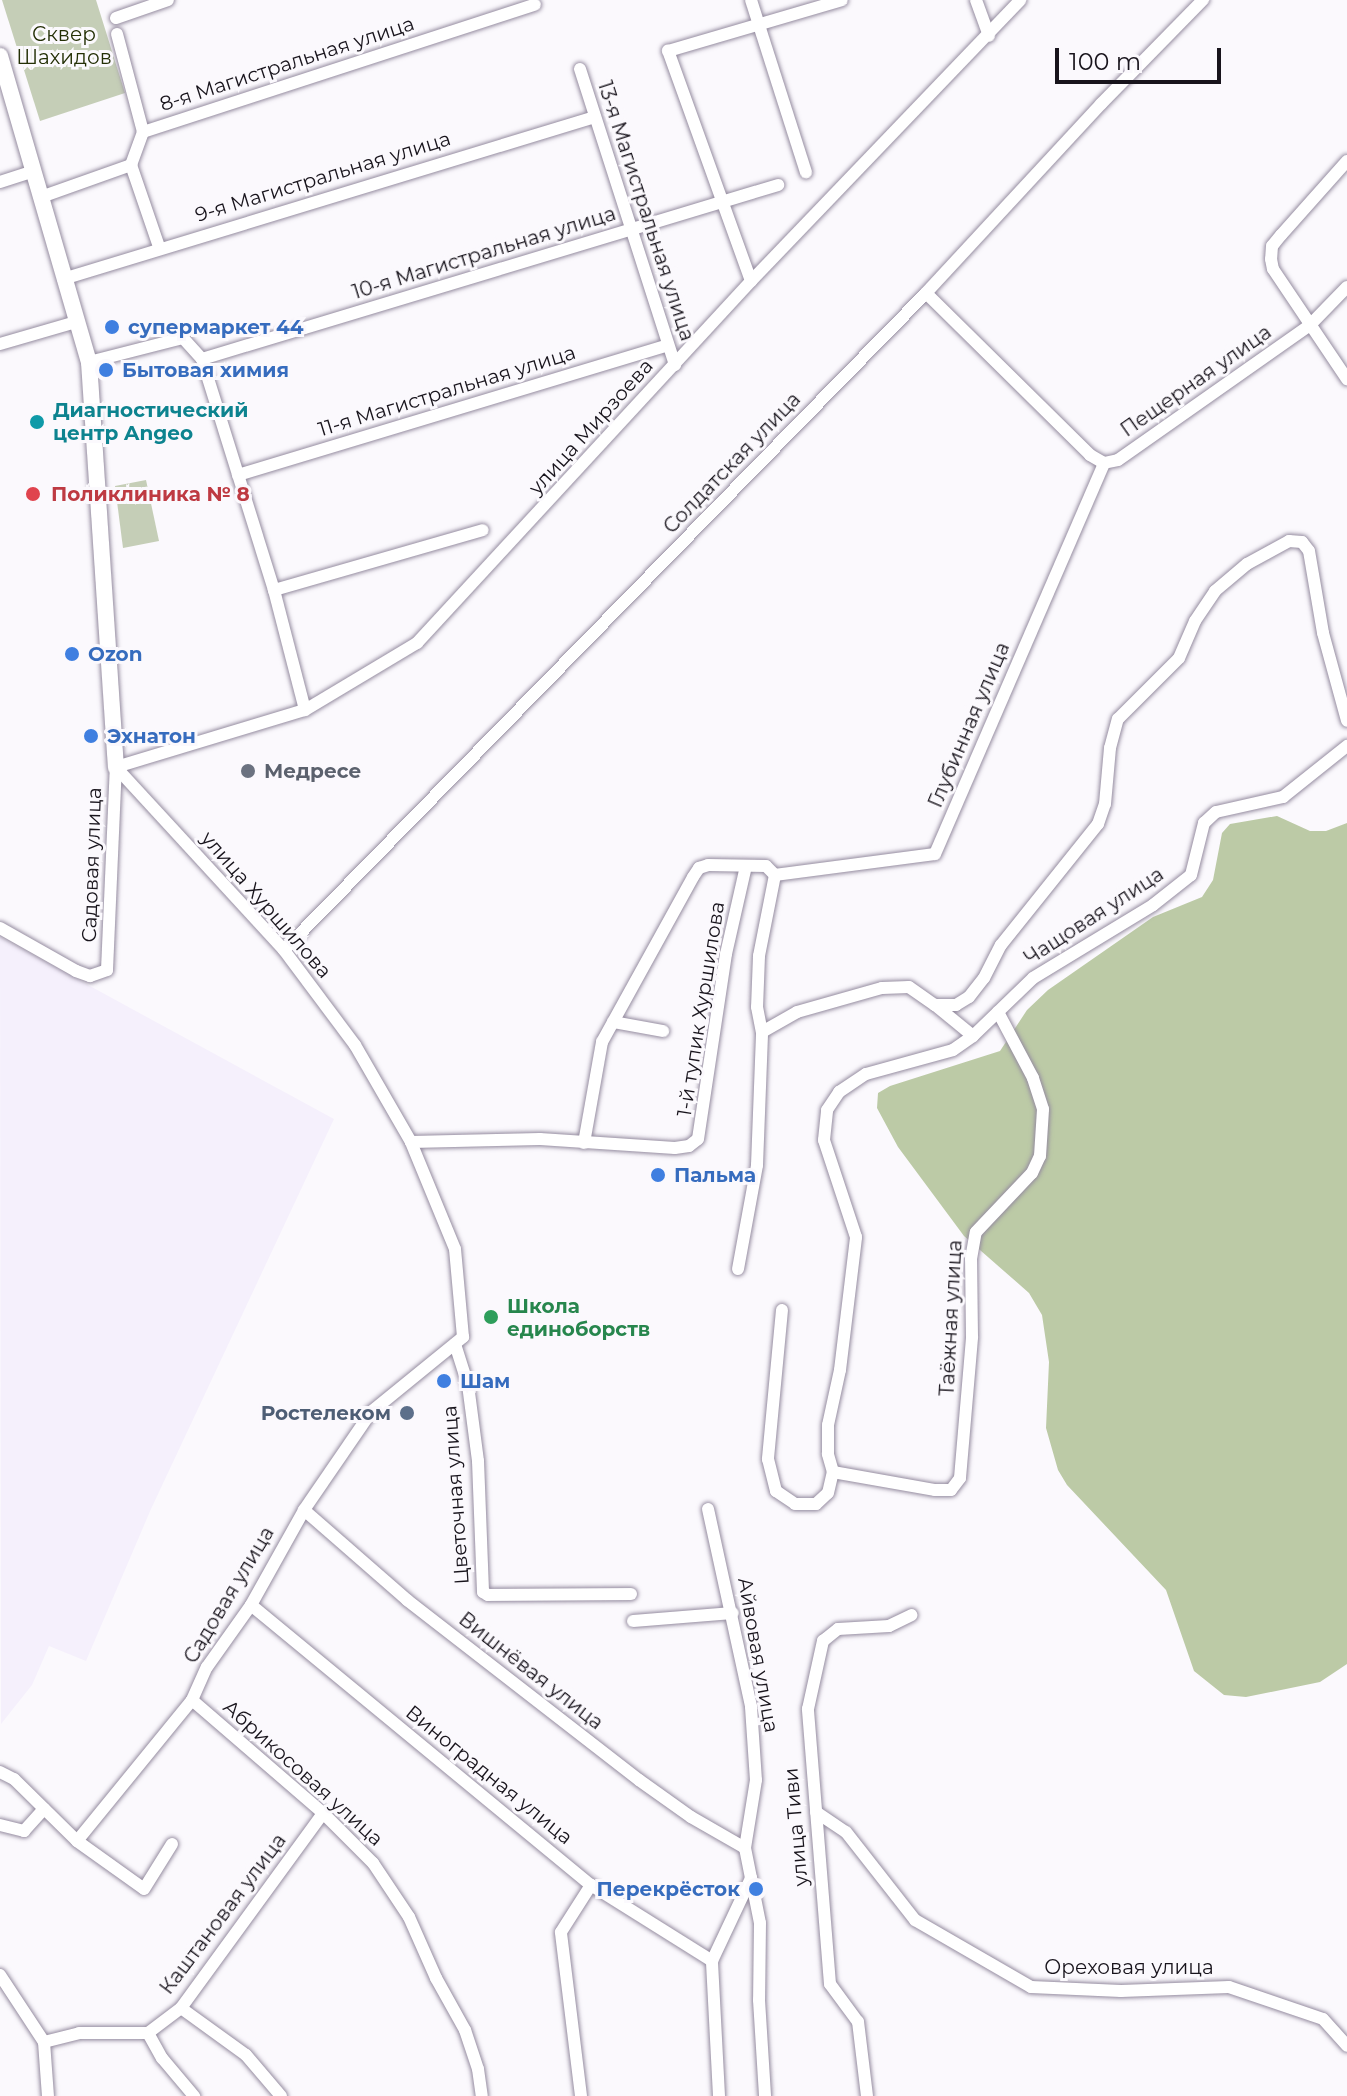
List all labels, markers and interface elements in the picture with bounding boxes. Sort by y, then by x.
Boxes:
street label: 8-я Магистральная улица [157,11,417,117]
park label: Сквер Шахидов [16,23,112,70]
scale bar [1059,32,1225,82]
text: 100 m [1069,47,1141,76]
street label: 13-я Магистральная улица [593,78,699,344]
street label: 9-я Магистральная улица [192,127,454,227]
street label: 10-я Магистральная улица [349,201,619,305]
place label: супермаркет 44 [128,315,304,339]
marker: супермаркет 44 [103,318,121,336]
street label: Пещерная улица [1116,320,1276,442]
street label: 11-я Магистральная улица [315,340,579,442]
street label: улица Мирзоева [524,354,658,500]
place label: Бытовая химия [122,358,289,382]
marker: Бытовая химия [97,361,115,379]
street label: Солдатская улица [658,387,806,539]
place label: Диагностический центр Angeo [53,398,248,445]
marker: Диагностический центр Angeo [28,413,46,431]
place label: Поликлиника № 8 [51,482,250,506]
marker: Поликлиника № 8 [22,483,44,505]
street label: Глубинная улица [923,639,1015,811]
place label: Ozon [88,642,143,666]
marker: Ozon [63,645,81,663]
place label: Эхнатон [107,724,196,748]
marker: Эхнатон [82,727,100,745]
place label: Медресе [264,759,361,783]
marker: Медресе [239,762,257,780]
street label: Садовая улица [77,787,107,943]
street label: улица Хуршилова [196,827,336,983]
street label: Чащовая улица [1020,862,1168,970]
street label: 1-й тупик Хуршилова [672,900,730,1118]
place label: Пальма [674,1163,756,1187]
marker: Пальма [649,1166,667,1184]
street label: Таёжная улица [935,1239,967,1397]
place label: Школа единоборств [507,1294,650,1341]
marker: Школа единоборств [482,1308,500,1326]
place label: Шам [460,1369,510,1393]
marker: Шам [435,1372,453,1390]
place label: Ростелеком [261,1401,391,1425]
marker: Ростелеком [398,1404,416,1422]
street label: Цветочная улица [438,1405,474,1585]
street label: Садовая улица [179,1522,279,1668]
street label: Айвовая улица [733,1576,783,1734]
street label: Вишнёвая улица [454,1607,608,1735]
street label: Абрикосовая улица [218,1695,388,1851]
street label: Виноградная улица [401,1700,577,1850]
street label: улица Тиви [779,1767,813,1887]
street label: Каштановая улица [155,1829,291,1999]
place label: Перекрёсток [597,1877,740,1901]
marker: Перекрёсток [747,1880,765,1898]
street label: Ореховая улица [1044,1955,1214,1979]

